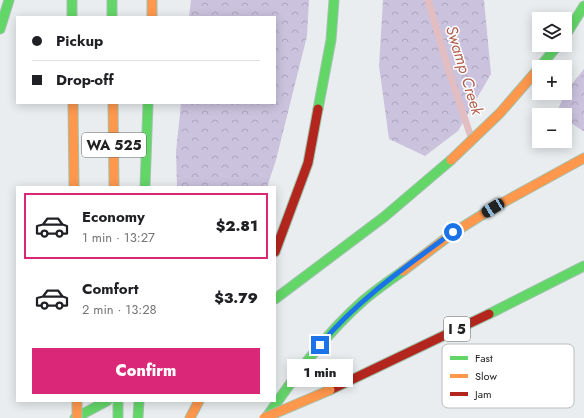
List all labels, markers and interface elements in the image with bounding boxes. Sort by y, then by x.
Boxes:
map controls [532,12,572,148]
button: layers [532,12,572,52]
water label: Swamp Creek [440,23,489,119]
text: Pickup [56,30,103,52]
button: + [532,60,572,100]
text: Drop-off [56,69,114,91]
button: − [532,108,572,148]
road number: WA 525 [82,133,146,157]
car [480,197,506,219]
text: Economy [82,206,145,228]
icon: car [34,208,70,244]
text: $2.81 [216,215,258,237]
route start [444,223,462,241]
text: 1 min · 13:27 [82,228,155,247]
text: Comfort [82,278,139,300]
icon: car [34,280,70,316]
text: $3.79 [214,287,258,309]
text: 2 min · 13:28 [82,300,157,319]
road number: I 5 [444,317,470,341]
route end [311,336,329,354]
legend [442,344,574,408]
button: Confirm [32,348,260,394]
text: Fast [475,350,493,366]
callout: 1 min [287,359,353,387]
text: 1 min [304,363,336,382]
text: Slow [475,368,497,384]
text: Jam [473,386,492,402]

